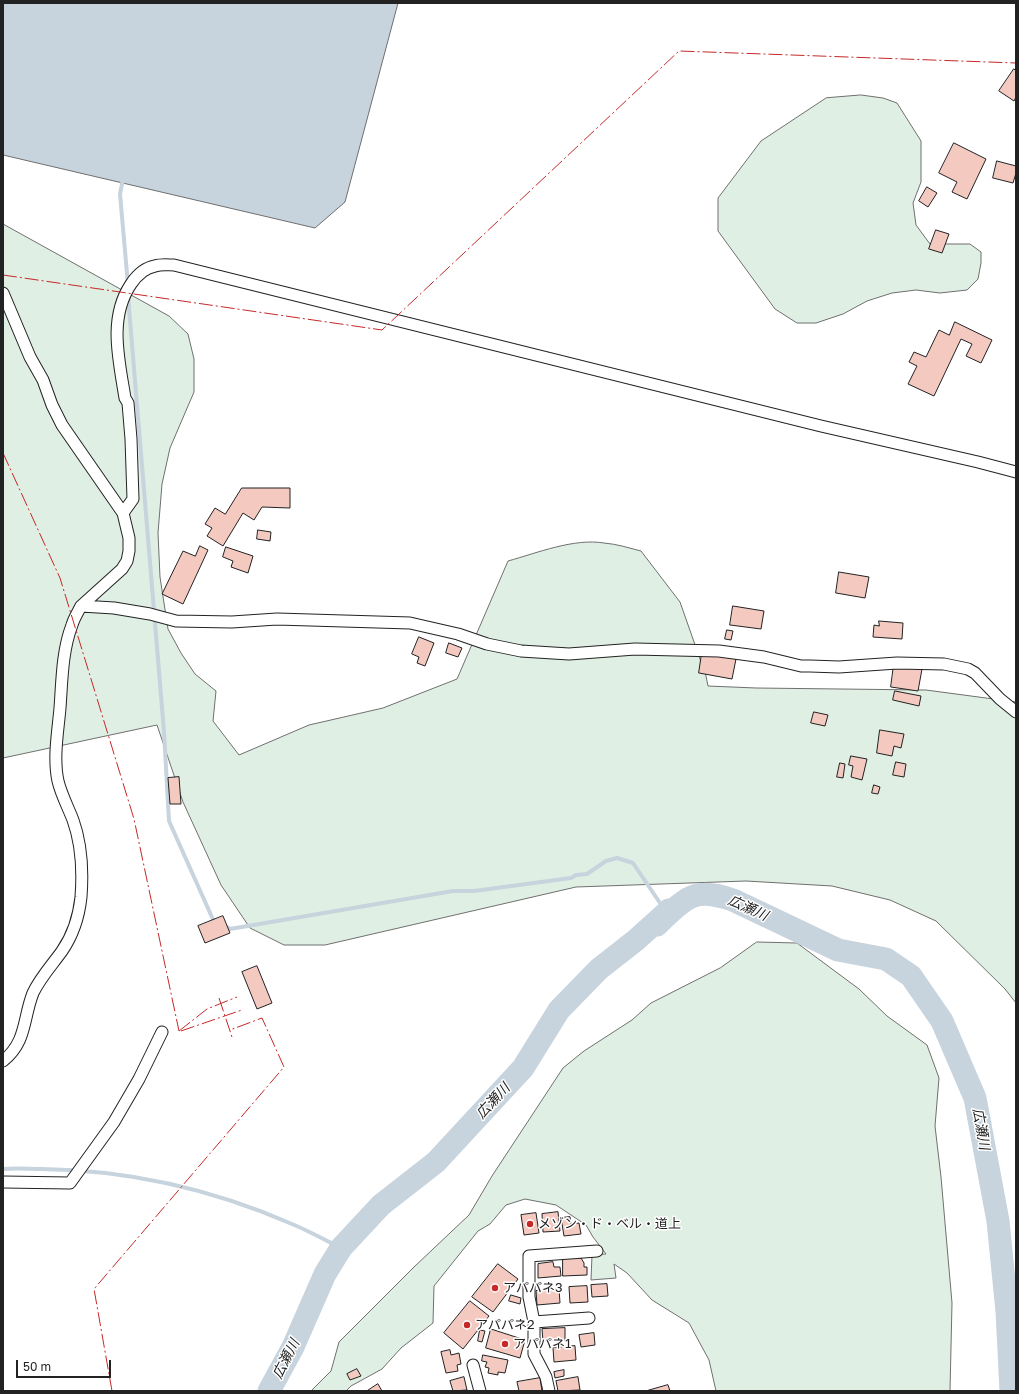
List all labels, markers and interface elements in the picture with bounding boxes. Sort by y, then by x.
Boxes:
water label: 広瀬川 [725,892,771,924]
water label: 広瀬川 [473,1080,513,1122]
water label: 広瀬川 [969,1107,993,1151]
place label: メゾン・ド・ベル・道上 [538,1216,681,1232]
marker: メゾン・ド・ベル・道上 [525,1219,535,1229]
place label: アパパネ3 [503,1280,563,1296]
marker: アパパネ3 [490,1283,500,1293]
place label: アパパネ2 [475,1317,535,1333]
marker: アパパネ2 [462,1320,472,1330]
water label: 広瀬川 [269,1336,303,1382]
place label: アパパネ1 [513,1336,571,1352]
marker: アパパネ1 [500,1339,510,1349]
scale bar [18,1352,113,1378]
text: 50 m [23,1359,51,1374]

